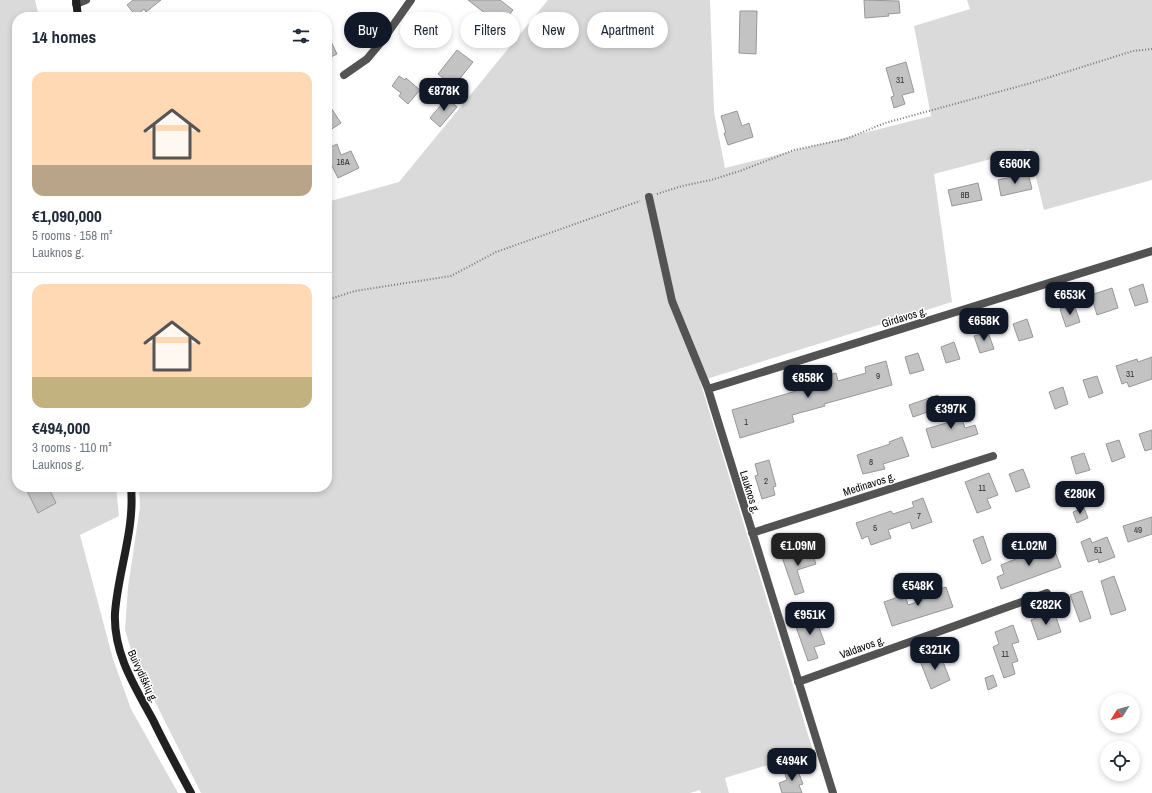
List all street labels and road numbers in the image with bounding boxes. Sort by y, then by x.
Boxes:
street label: Girdavos g. [880,303,928,331]
street label: Lauknos g. [737,469,763,515]
street label: Medinavos g. [841,469,897,499]
street label: Valdavos g. [838,632,886,662]
street label: Buivydiškių g. [125,647,161,705]

